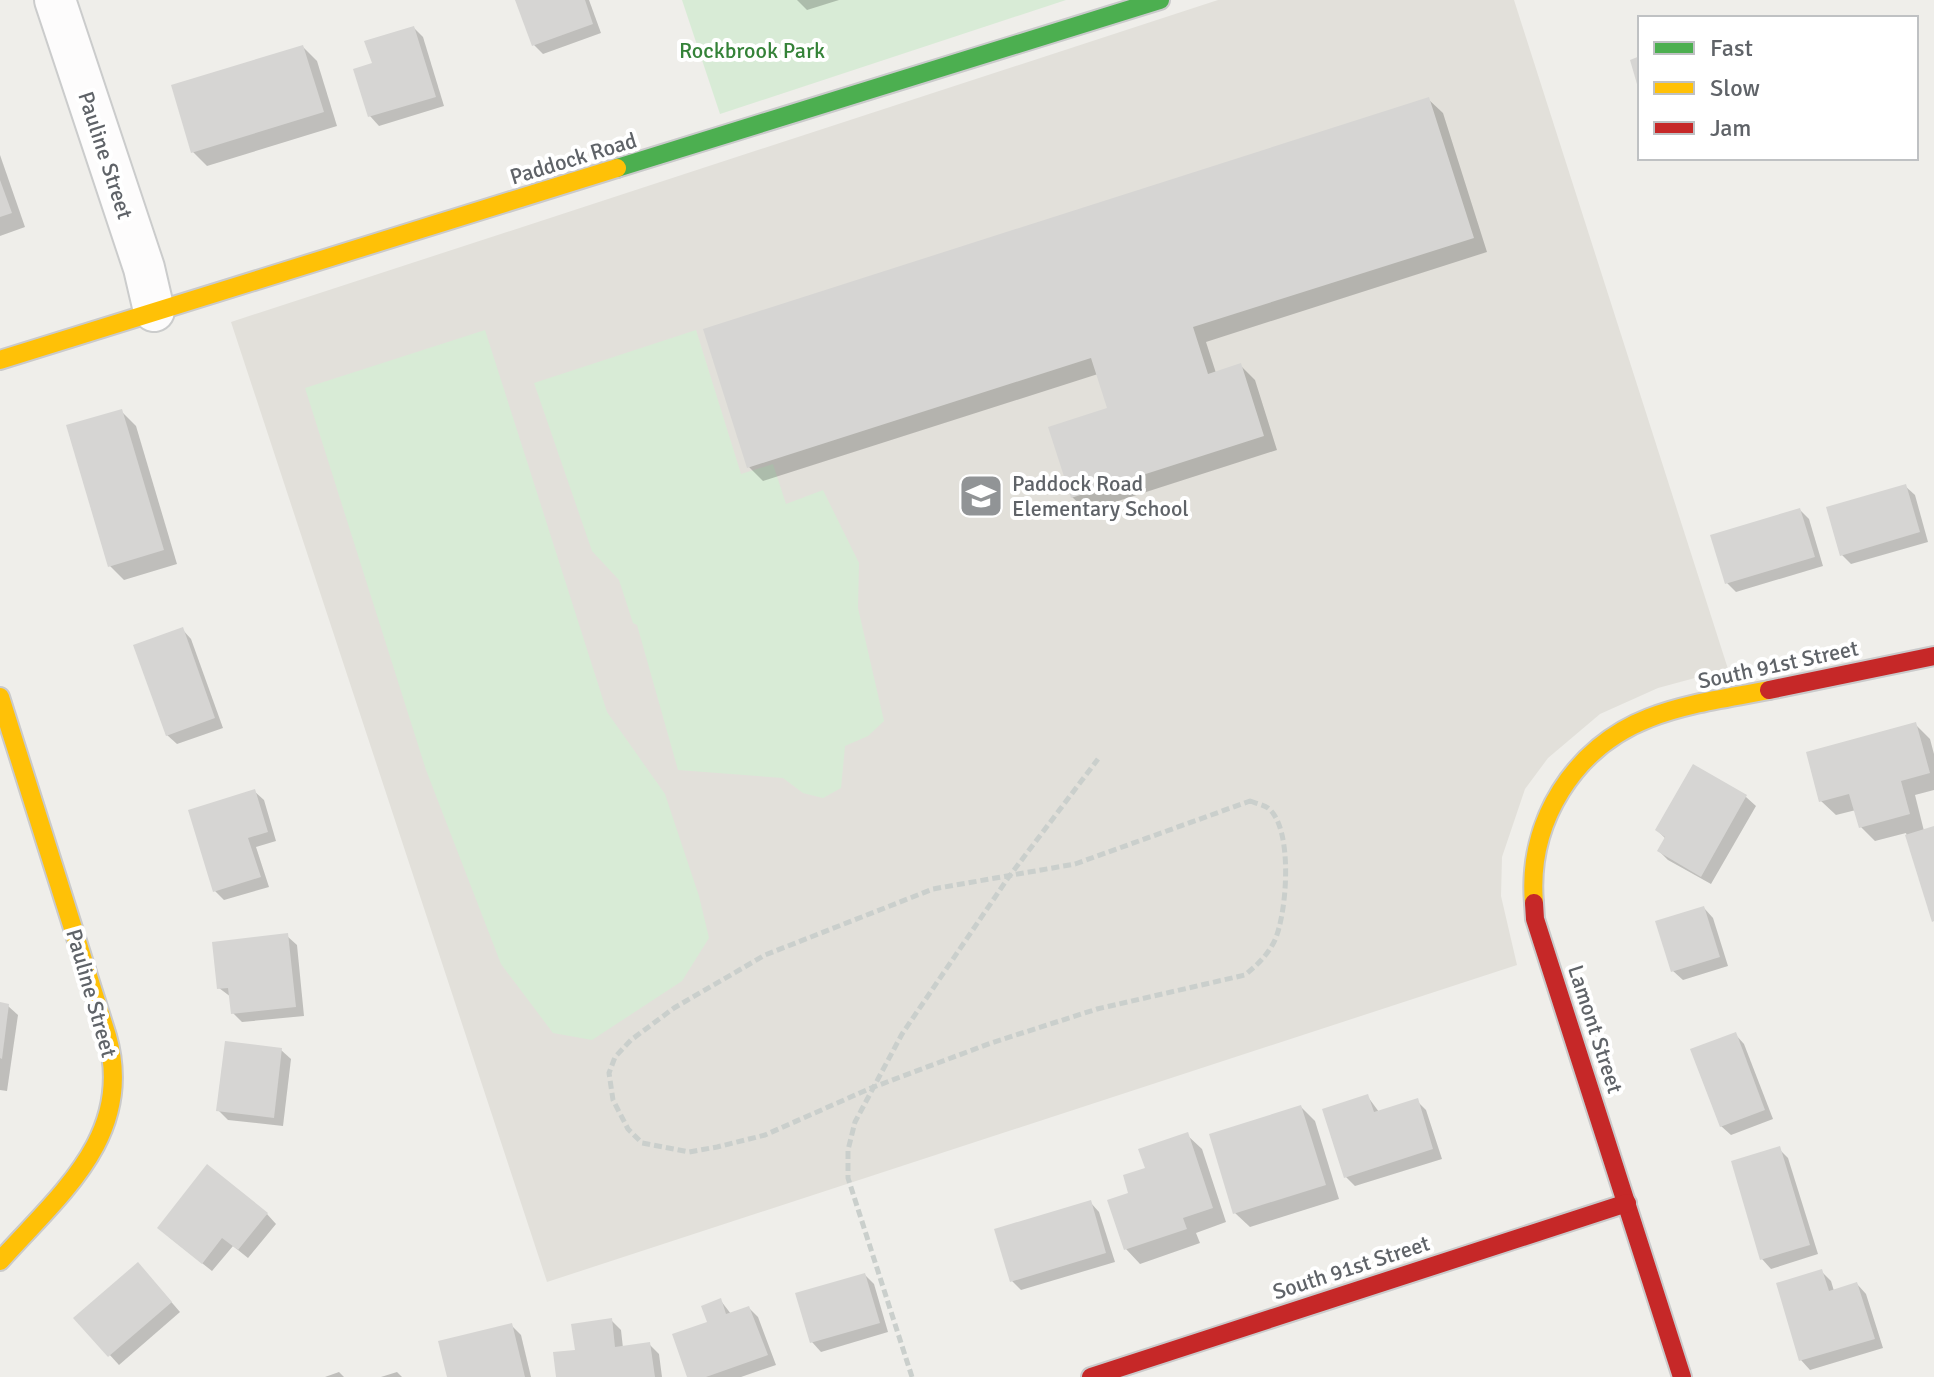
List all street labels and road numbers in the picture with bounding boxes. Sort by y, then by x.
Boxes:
street label: Pauline Street [72,88,139,223]
street label: Paddock Road [506,126,640,191]
street label: South 91st Street [1695,634,1861,695]
street label: Pauline Street [60,926,123,1061]
street label: Lamont Street [1562,962,1629,1097]
street label: South 91st Street [1269,1229,1433,1306]

